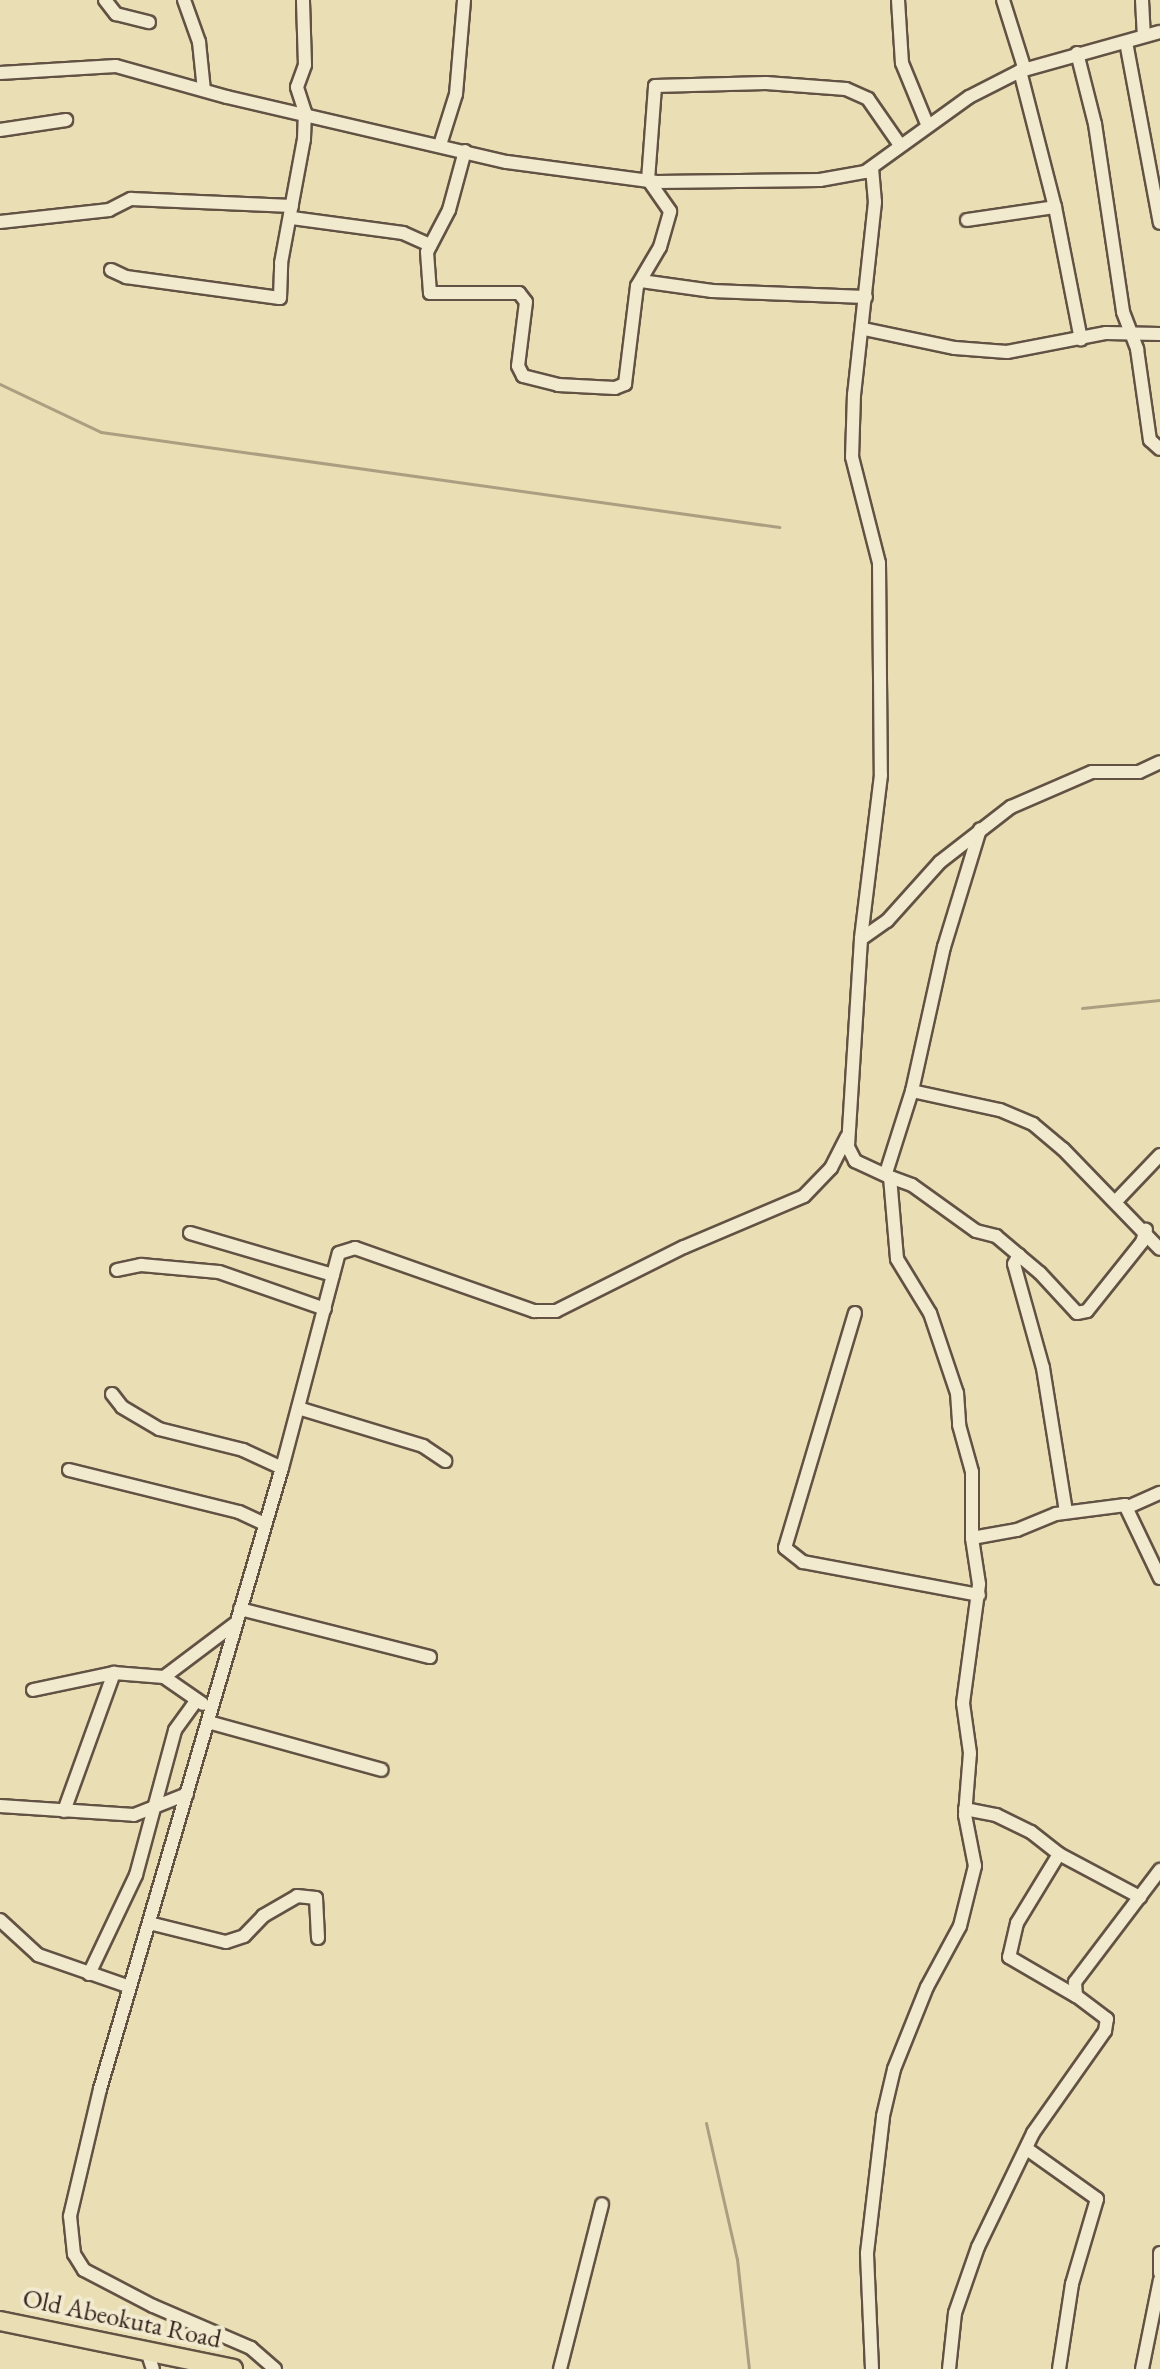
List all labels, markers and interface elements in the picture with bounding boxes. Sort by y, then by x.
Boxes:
street label: Old Abeokuta Road [20,2283,224,2355]

